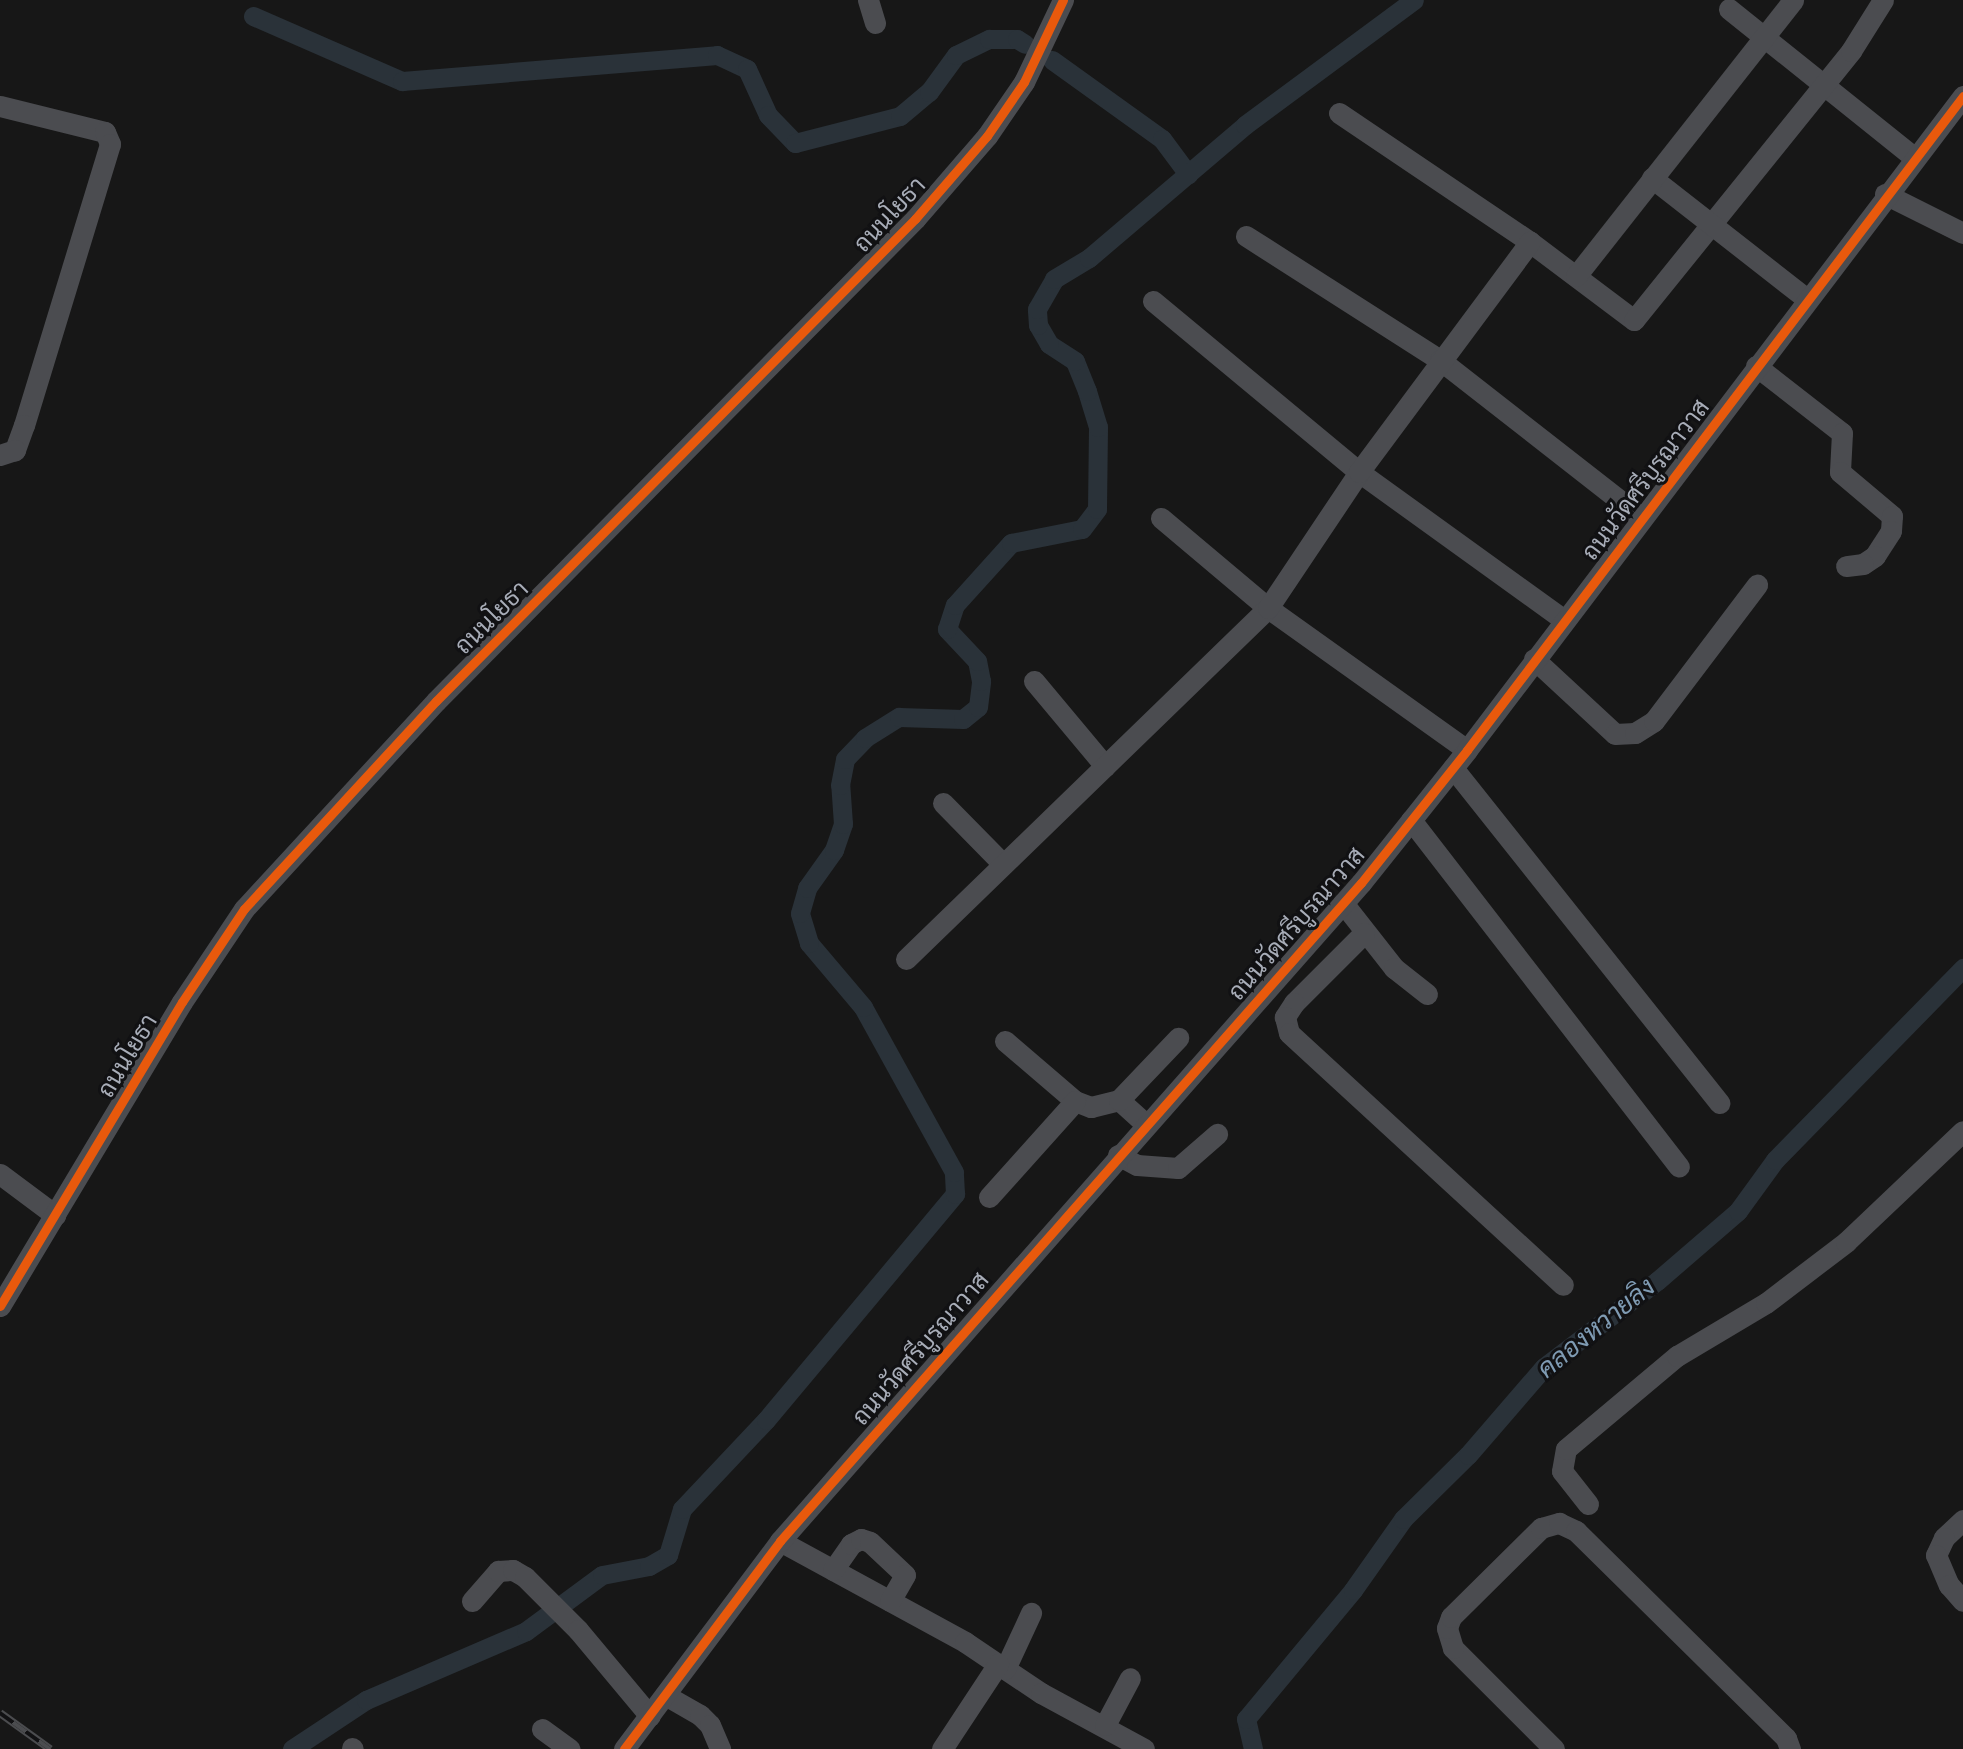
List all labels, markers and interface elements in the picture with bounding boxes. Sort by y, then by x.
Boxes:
street label: ถนนโยธา [848,172,932,258]
street label: ถนนวัดศรีบูรณาวาส [1576,394,1716,566]
street label: ถนนโยธา [449,575,535,661]
street label: ถนนวัดศรีบูรณาวาส [1223,841,1371,1007]
street label: ถนนโยธา [92,1009,164,1103]
street label: ถนนวัดศรีบูรณาวาส [847,1266,995,1432]
water label: คลองหวายลิง [1532,1272,1662,1386]

